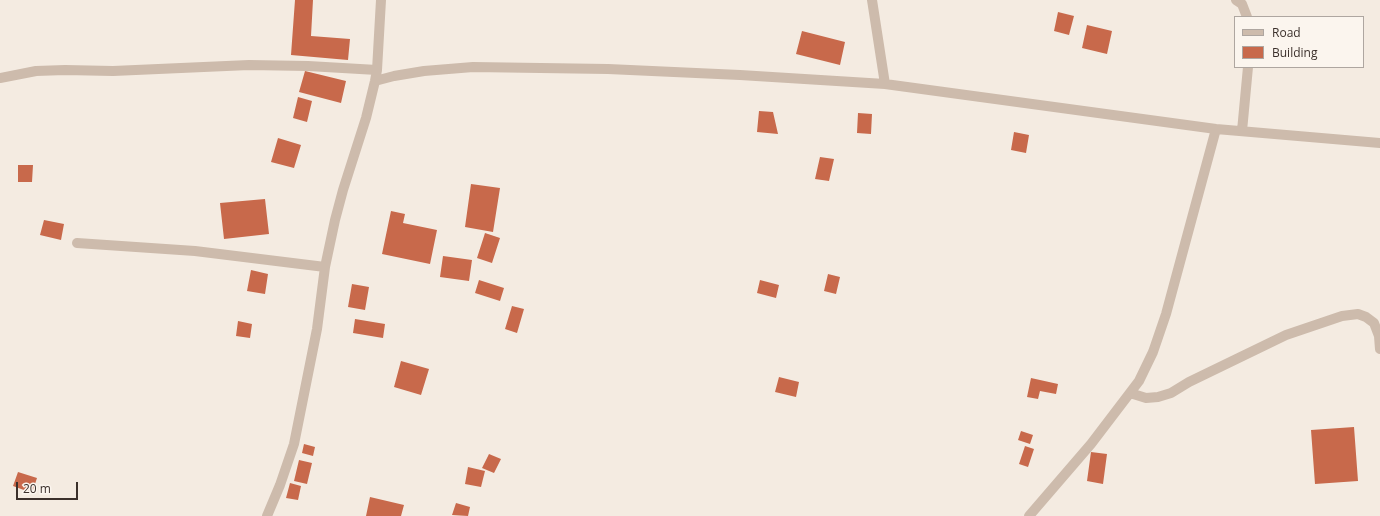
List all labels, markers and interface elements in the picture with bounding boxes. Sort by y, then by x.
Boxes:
legend [1234,16,1364,68]
text: Road [1272,24,1301,41]
text: Building [1272,44,1317,61]
scale bar [18,474,80,500]
text: 20 m [23,480,51,497]

